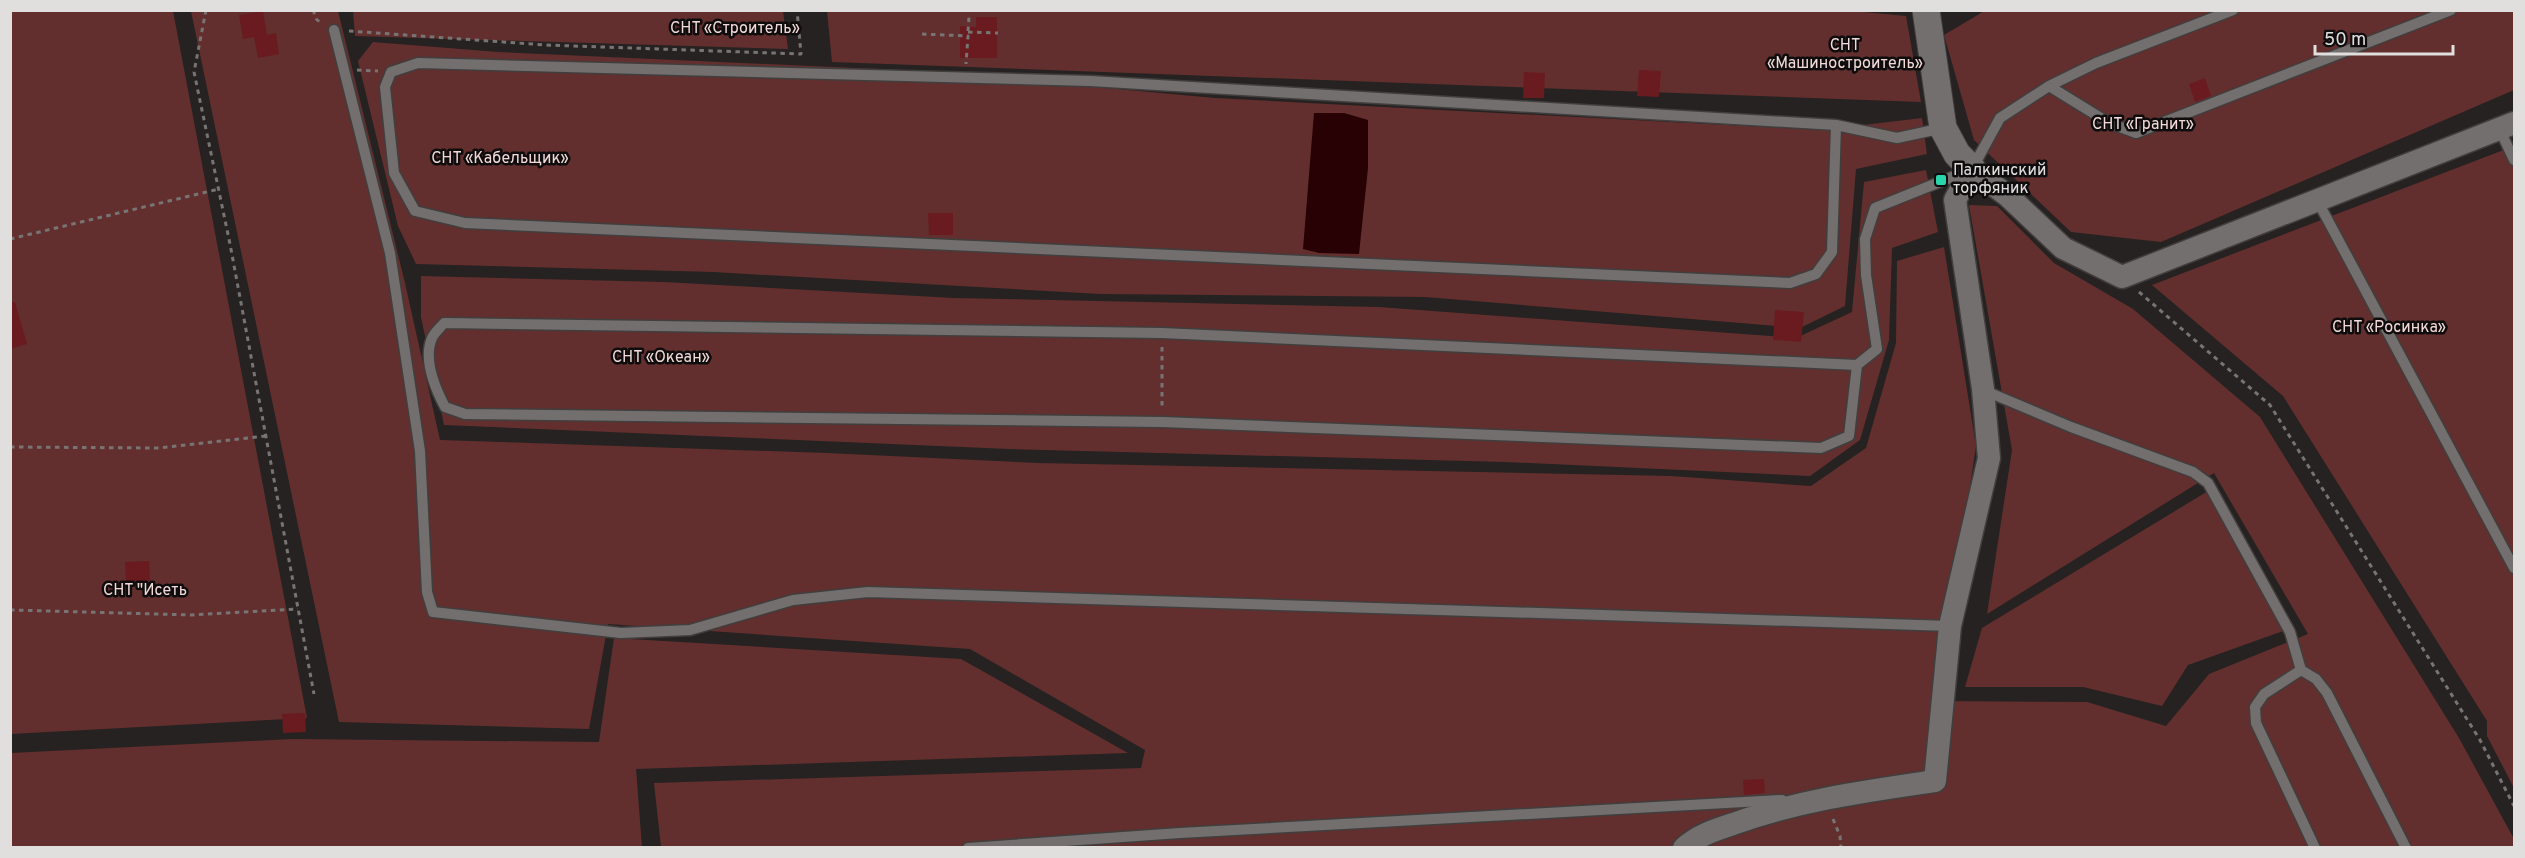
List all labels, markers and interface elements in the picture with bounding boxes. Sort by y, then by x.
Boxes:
scale bar [2315,18,2453,56]
park label: СНТ «Строитель» [670,19,800,39]
text: 50 m [2324,29,2366,52]
park label: СНТ «Машиностроитель» [1767,36,1923,74]
park label: СНТ «Гранит» [2092,115,2194,135]
park label: СНТ «Кабельщик» [431,149,569,169]
place label: Палкинский торфяник [1953,161,2046,199]
marker: Палкинский торфяник [1934,173,1948,187]
park label: СНТ «Росинка» [2332,318,2446,338]
park label: СНТ «Океан» [612,348,710,368]
park label: СНТ "Исеть [103,581,187,601]

